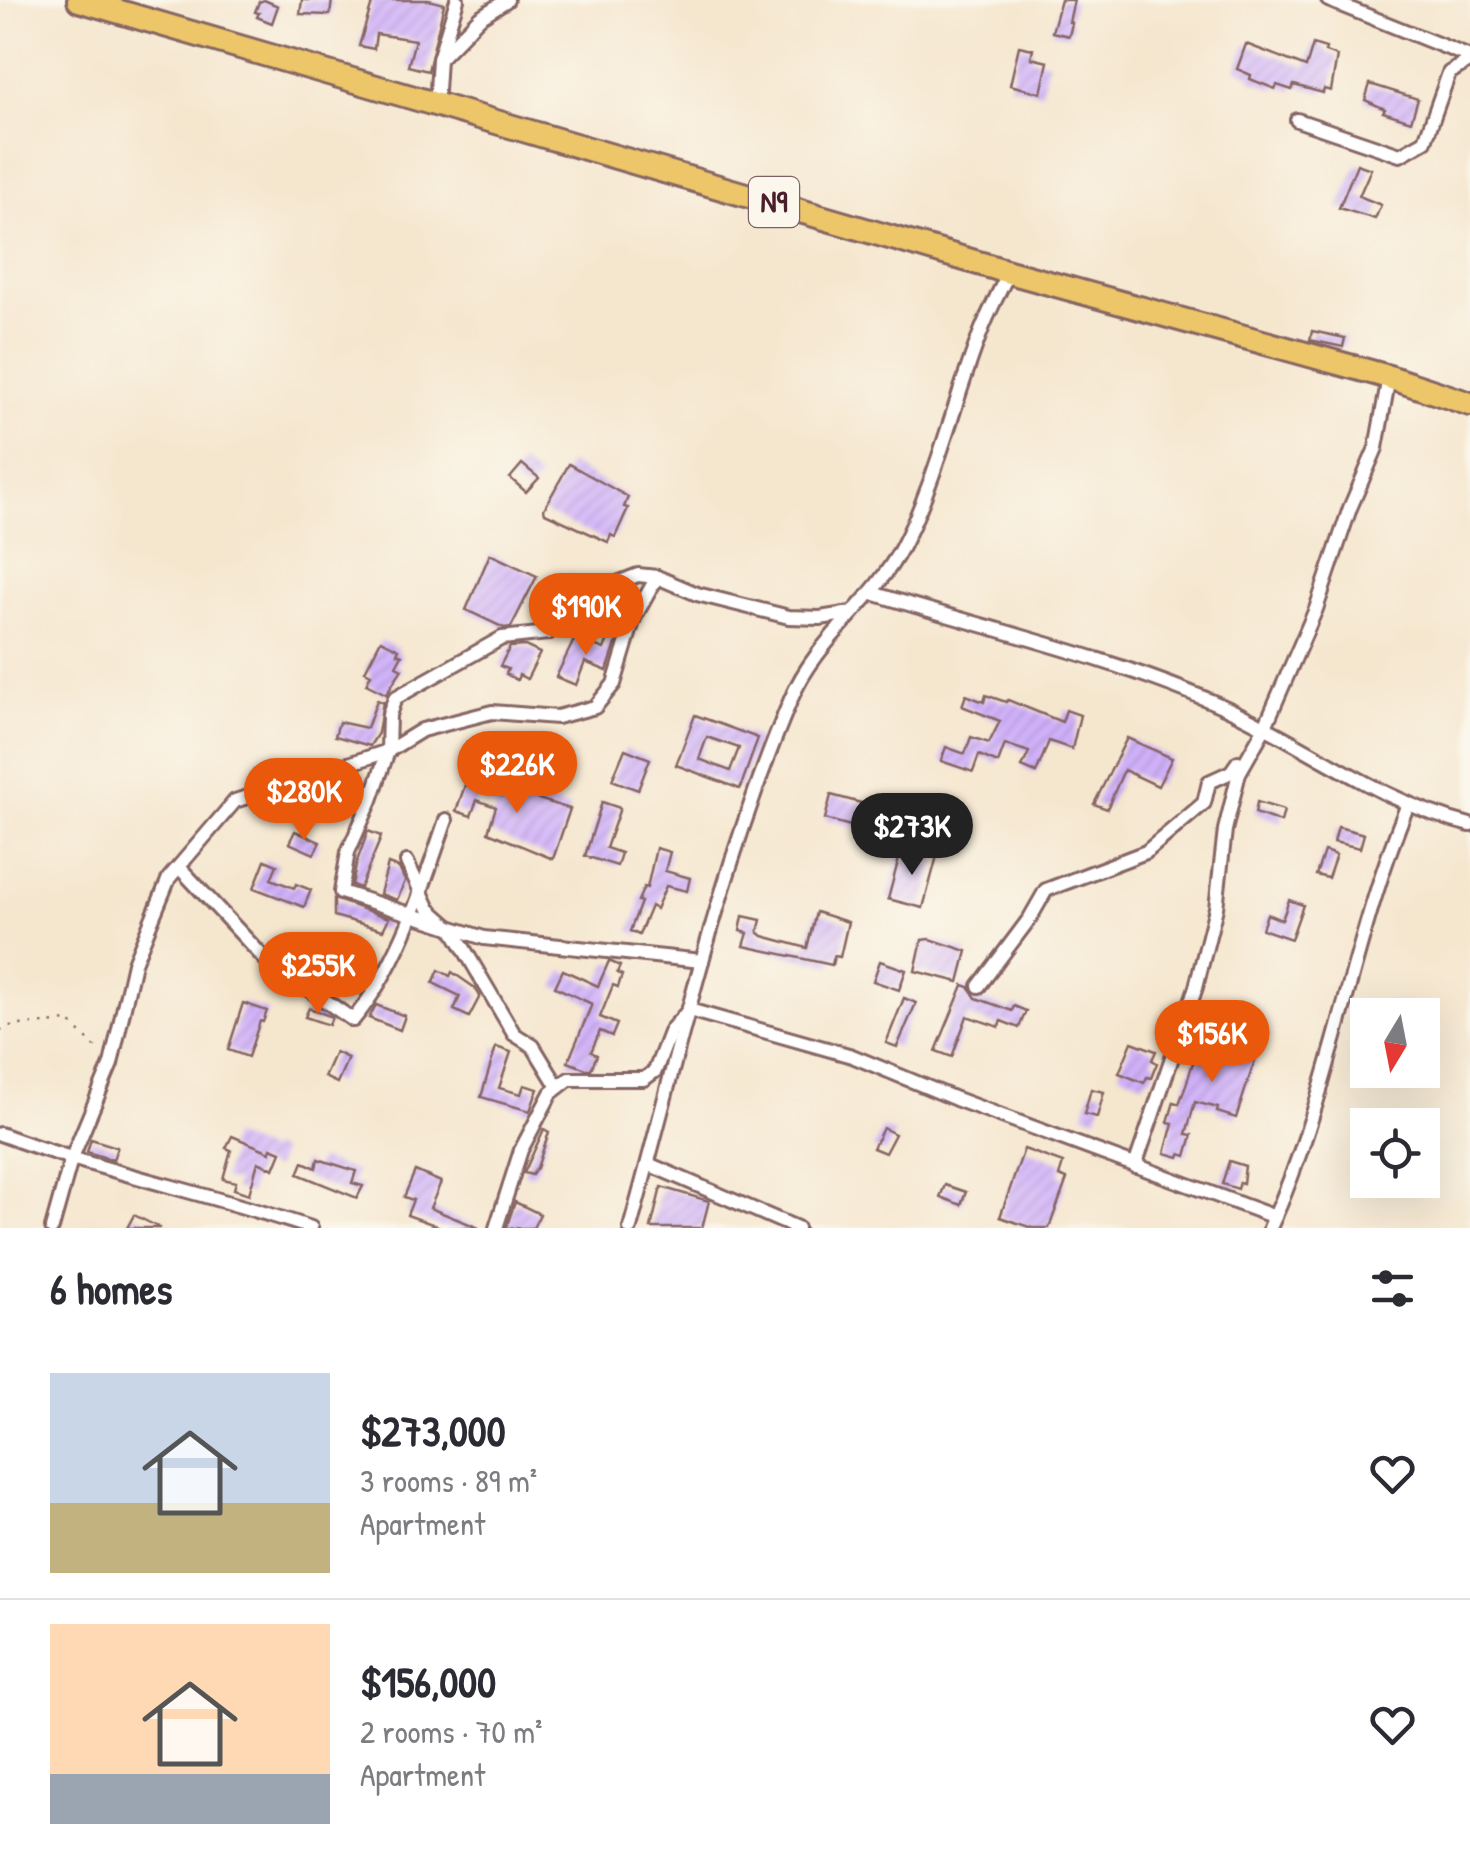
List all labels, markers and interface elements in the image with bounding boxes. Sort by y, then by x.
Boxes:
road number: N9 [749,177,799,227]
pin: $190K [516,573,656,658]
text: $190K [551,584,621,627]
pin: $226K [447,731,587,816]
text: $226K [479,742,555,785]
pin: $280K [234,758,374,843]
text: $280K [266,769,342,812]
pin: $273K [842,793,982,878]
text: $273K [873,804,951,847]
pin: $255K [248,932,388,1017]
text: $255K [280,943,356,986]
north arrow [1350,998,1440,1088]
map controls [1350,998,1440,1198]
pin: $156K [1142,1000,1282,1085]
text: $156K [1177,1011,1247,1054]
button: locate [1350,1108,1440,1198]
text: 6 homes [50,1260,172,1317]
icon: filters [1365,1261,1420,1316]
text: $273,000 [360,1402,506,1459]
icon: home [130,1413,250,1533]
icon: heart [1365,1446,1420,1501]
text: 3 rooms · 89 m² [360,1459,537,1502]
text: Apartment [360,1502,485,1545]
text: $156,000 [360,1653,496,1710]
icon: home [130,1664,250,1784]
icon: heart [1365,1697,1420,1752]
text: 2 rooms · 70 m² [360,1710,542,1753]
text: Apartment [360,1753,485,1796]

